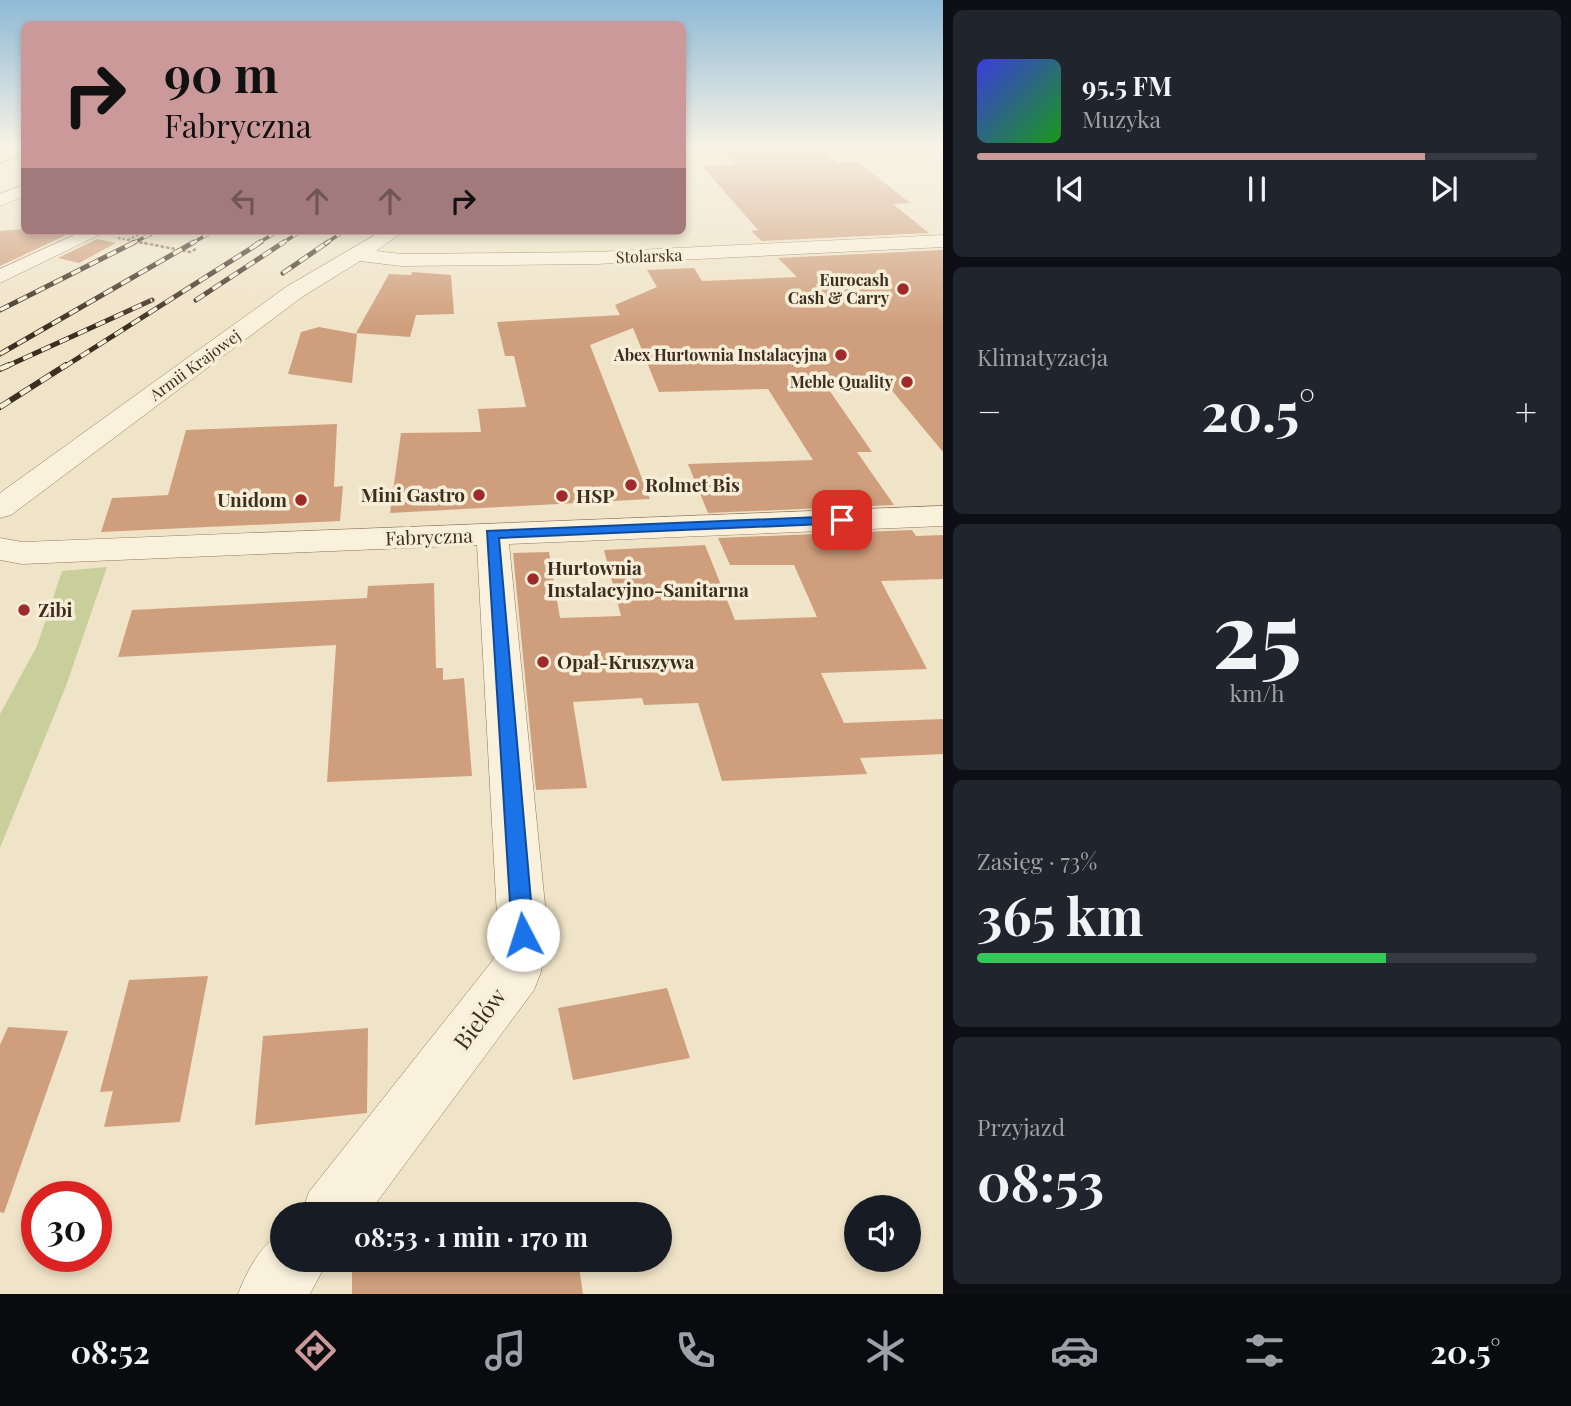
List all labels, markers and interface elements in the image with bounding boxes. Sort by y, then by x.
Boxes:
text: 90 m [164,40,278,105]
icon: right [49,49,140,140]
text: 95.5 FM [1082,68,1172,103]
text: Fabryczna [164,103,312,146]
text: Muzyka [1082,103,1161,134]
icon: previous [1051,170,1089,208]
icon: pause [1238,170,1276,208]
icon: next [1425,170,1463,208]
icon: left [225,182,263,220]
icon: ahead [298,182,336,220]
icon: ahead [371,182,409,220]
icon: right [444,182,482,220]
street label: Stolarska [615,244,683,267]
place label: Eurocash Cash & Carry [788,269,890,308]
marker: Eurocash Cash & Carry [895,281,911,297]
street label: Armii Krajowej [144,324,244,405]
text: Klimatyzacja [977,341,1108,372]
place label: Abex Hurtownia Instalacyjna [613,344,828,365]
marker: Abex Hurtownia Instalacyjna [833,347,849,363]
place label: Meble Quality [790,371,894,392]
marker: Meble Quality [899,374,915,390]
text: 20.5° [1201,376,1315,445]
text: − [977,385,1002,436]
text: + [1515,385,1537,436]
place label: Rolmet Bis [645,471,740,497]
marker: Rolmet Bis [623,477,639,493]
place label: Mini Gastro [361,481,465,507]
place label: HSP [576,482,614,508]
place label: Unidom [217,486,287,512]
marker: Mini Gastro [471,487,487,503]
marker: HSP [554,488,570,504]
pin [812,490,872,550]
marker: Unidom [293,492,309,508]
icon: arrive [823,501,861,539]
street label: Fabryczna [385,521,474,551]
place label: Hurtownia Instalacyjno-Sanitarna [547,554,749,602]
marker: Hurtownia Instalacyjno-Sanitarna [525,571,541,587]
text: 25 [1212,571,1302,692]
place label: Zibi [38,596,73,622]
marker: Zibi [16,602,32,618]
place label: Opał-Kruszywa [557,648,695,674]
marker: Opał-Kruszywa [535,654,551,670]
text: km/h [1229,677,1285,708]
text: Zasięg · 73% [977,845,1097,876]
text: 365 km [977,880,1144,949]
position arrow [486,898,560,972]
street label: Bielów [446,981,512,1055]
text: Przyjazd [977,1111,1065,1142]
text: 08:53 [977,1146,1104,1215]
speed limit sign: 30 [21,1181,112,1272]
map controls [844,1195,921,1272]
button: sound [844,1195,921,1272]
text: 08:53 · 1 min · 170 m [354,1219,588,1254]
icon: directions [291,1326,340,1375]
icon: music [481,1326,530,1375]
icon: phone [671,1326,720,1375]
icon: climate [861,1326,910,1375]
icon: car [1050,1326,1099,1375]
icon: filters [1240,1326,1289,1375]
text: 08:52 [70,1329,150,1372]
text: 20.5° [1430,1329,1500,1372]

